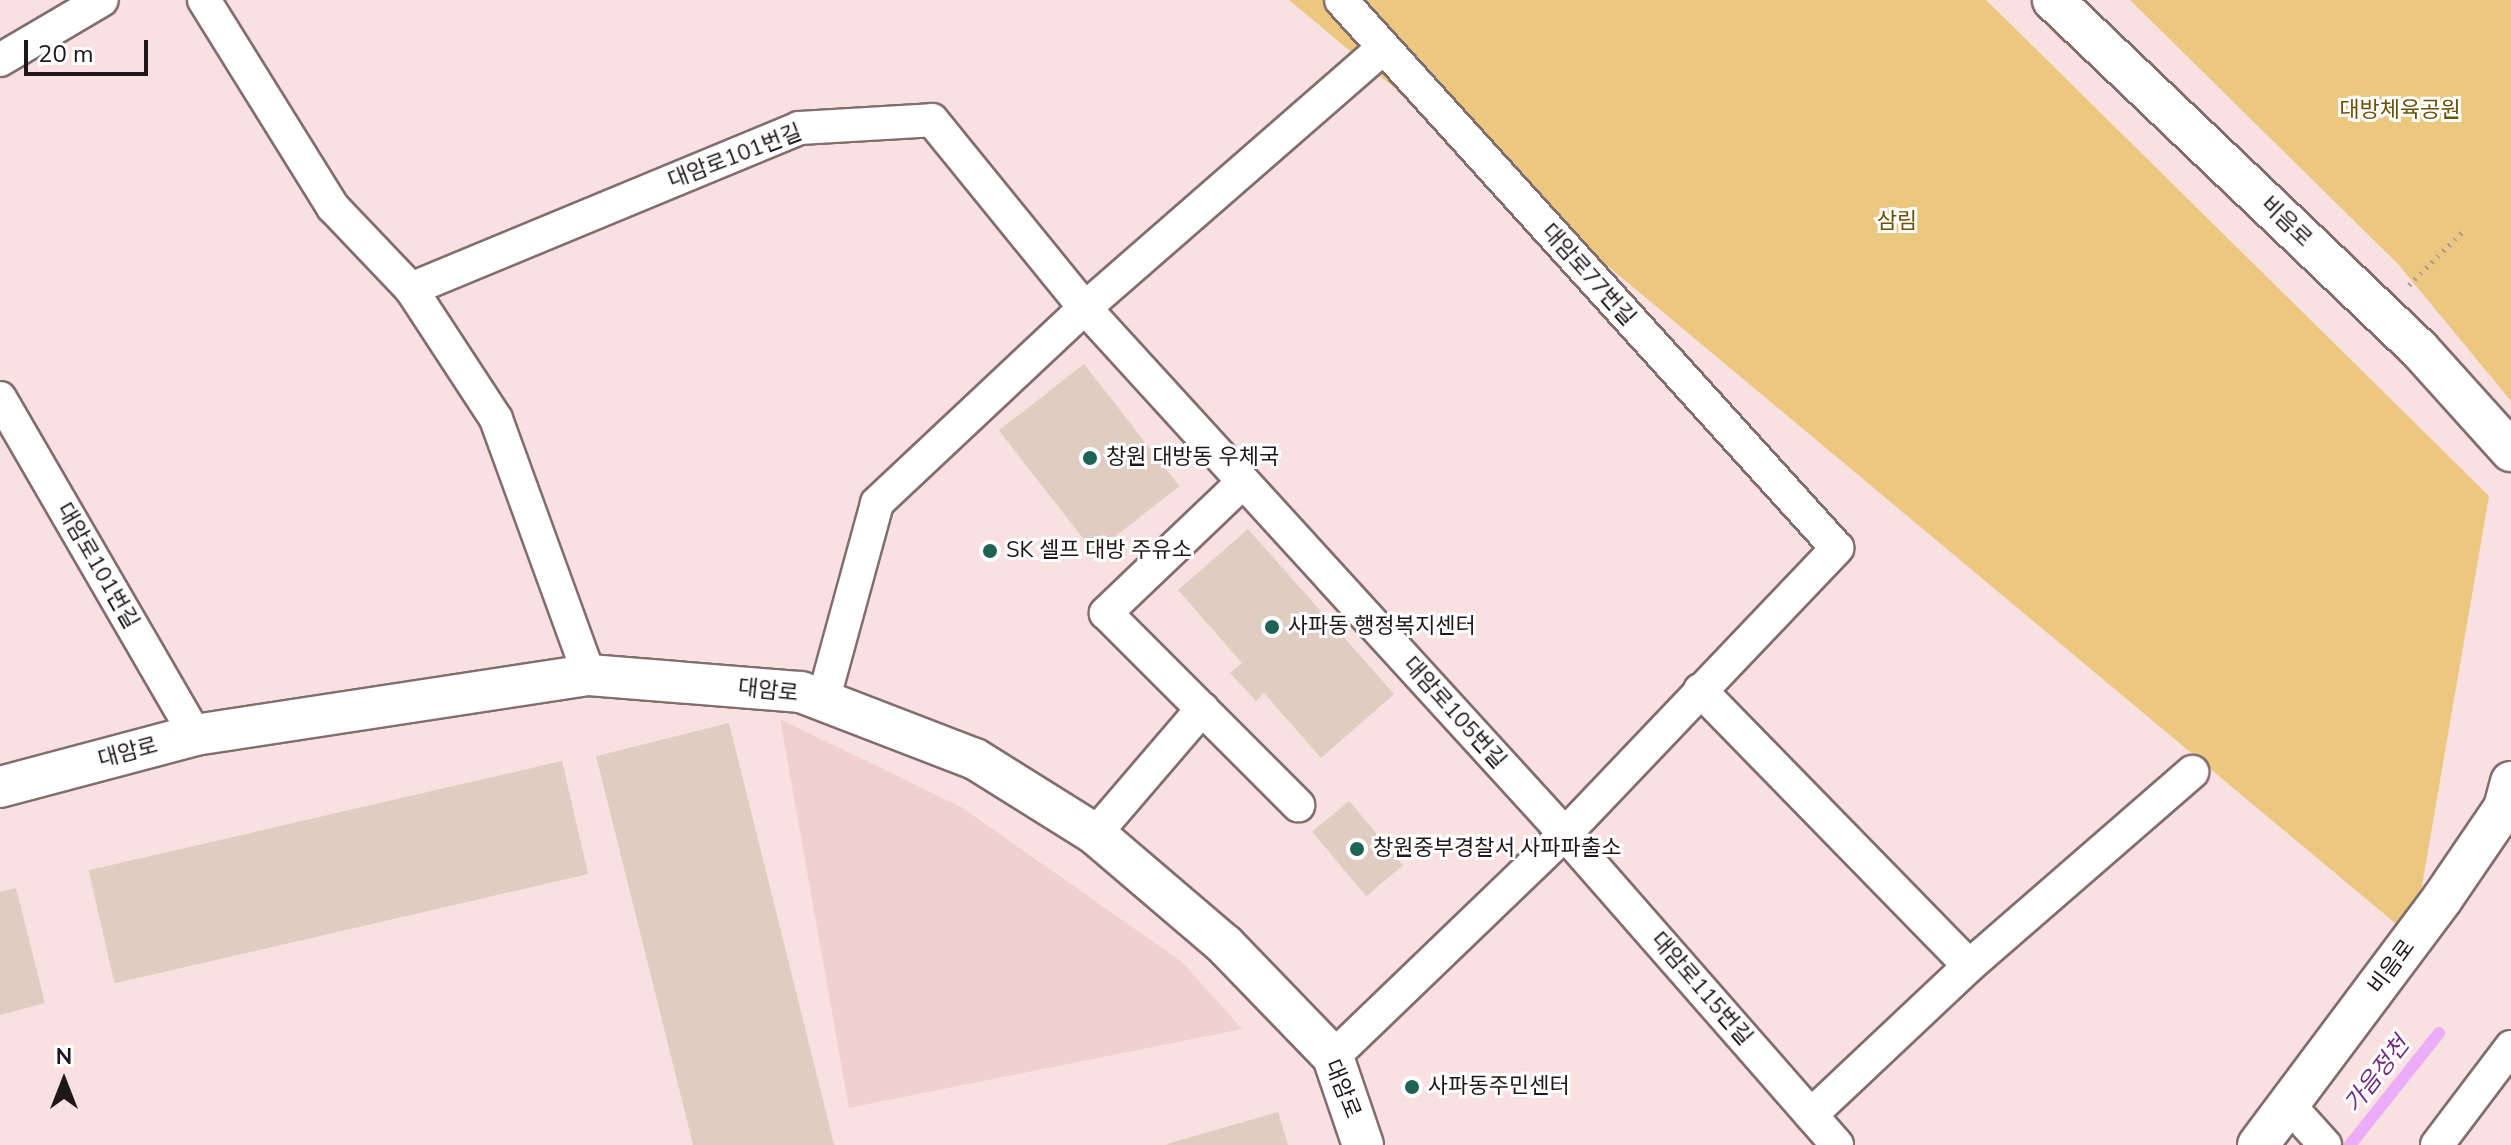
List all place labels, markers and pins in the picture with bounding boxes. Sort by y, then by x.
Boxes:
place label: 창원 대방동 우체국 [1106,445,1279,471]
marker: 창원 대방동 우체국 [1081,449,1099,467]
place label: SK 셀프 대방 주유소 [1006,538,1192,564]
marker: SK 셀프 대방 주유소 [981,542,999,560]
place label: 사파동 행정복지센터 [1288,614,1476,640]
marker: 사파동 행정복지센터 [1263,618,1281,636]
place label: 창원중부경찰서 사파파출소 [1373,836,1622,862]
marker: 창원중부경찰서 사파파출소 [1348,840,1366,858]
place label: 사파동주민센터 [1428,1074,1570,1100]
marker: 사파동주민센터 [1403,1078,1421,1096]

